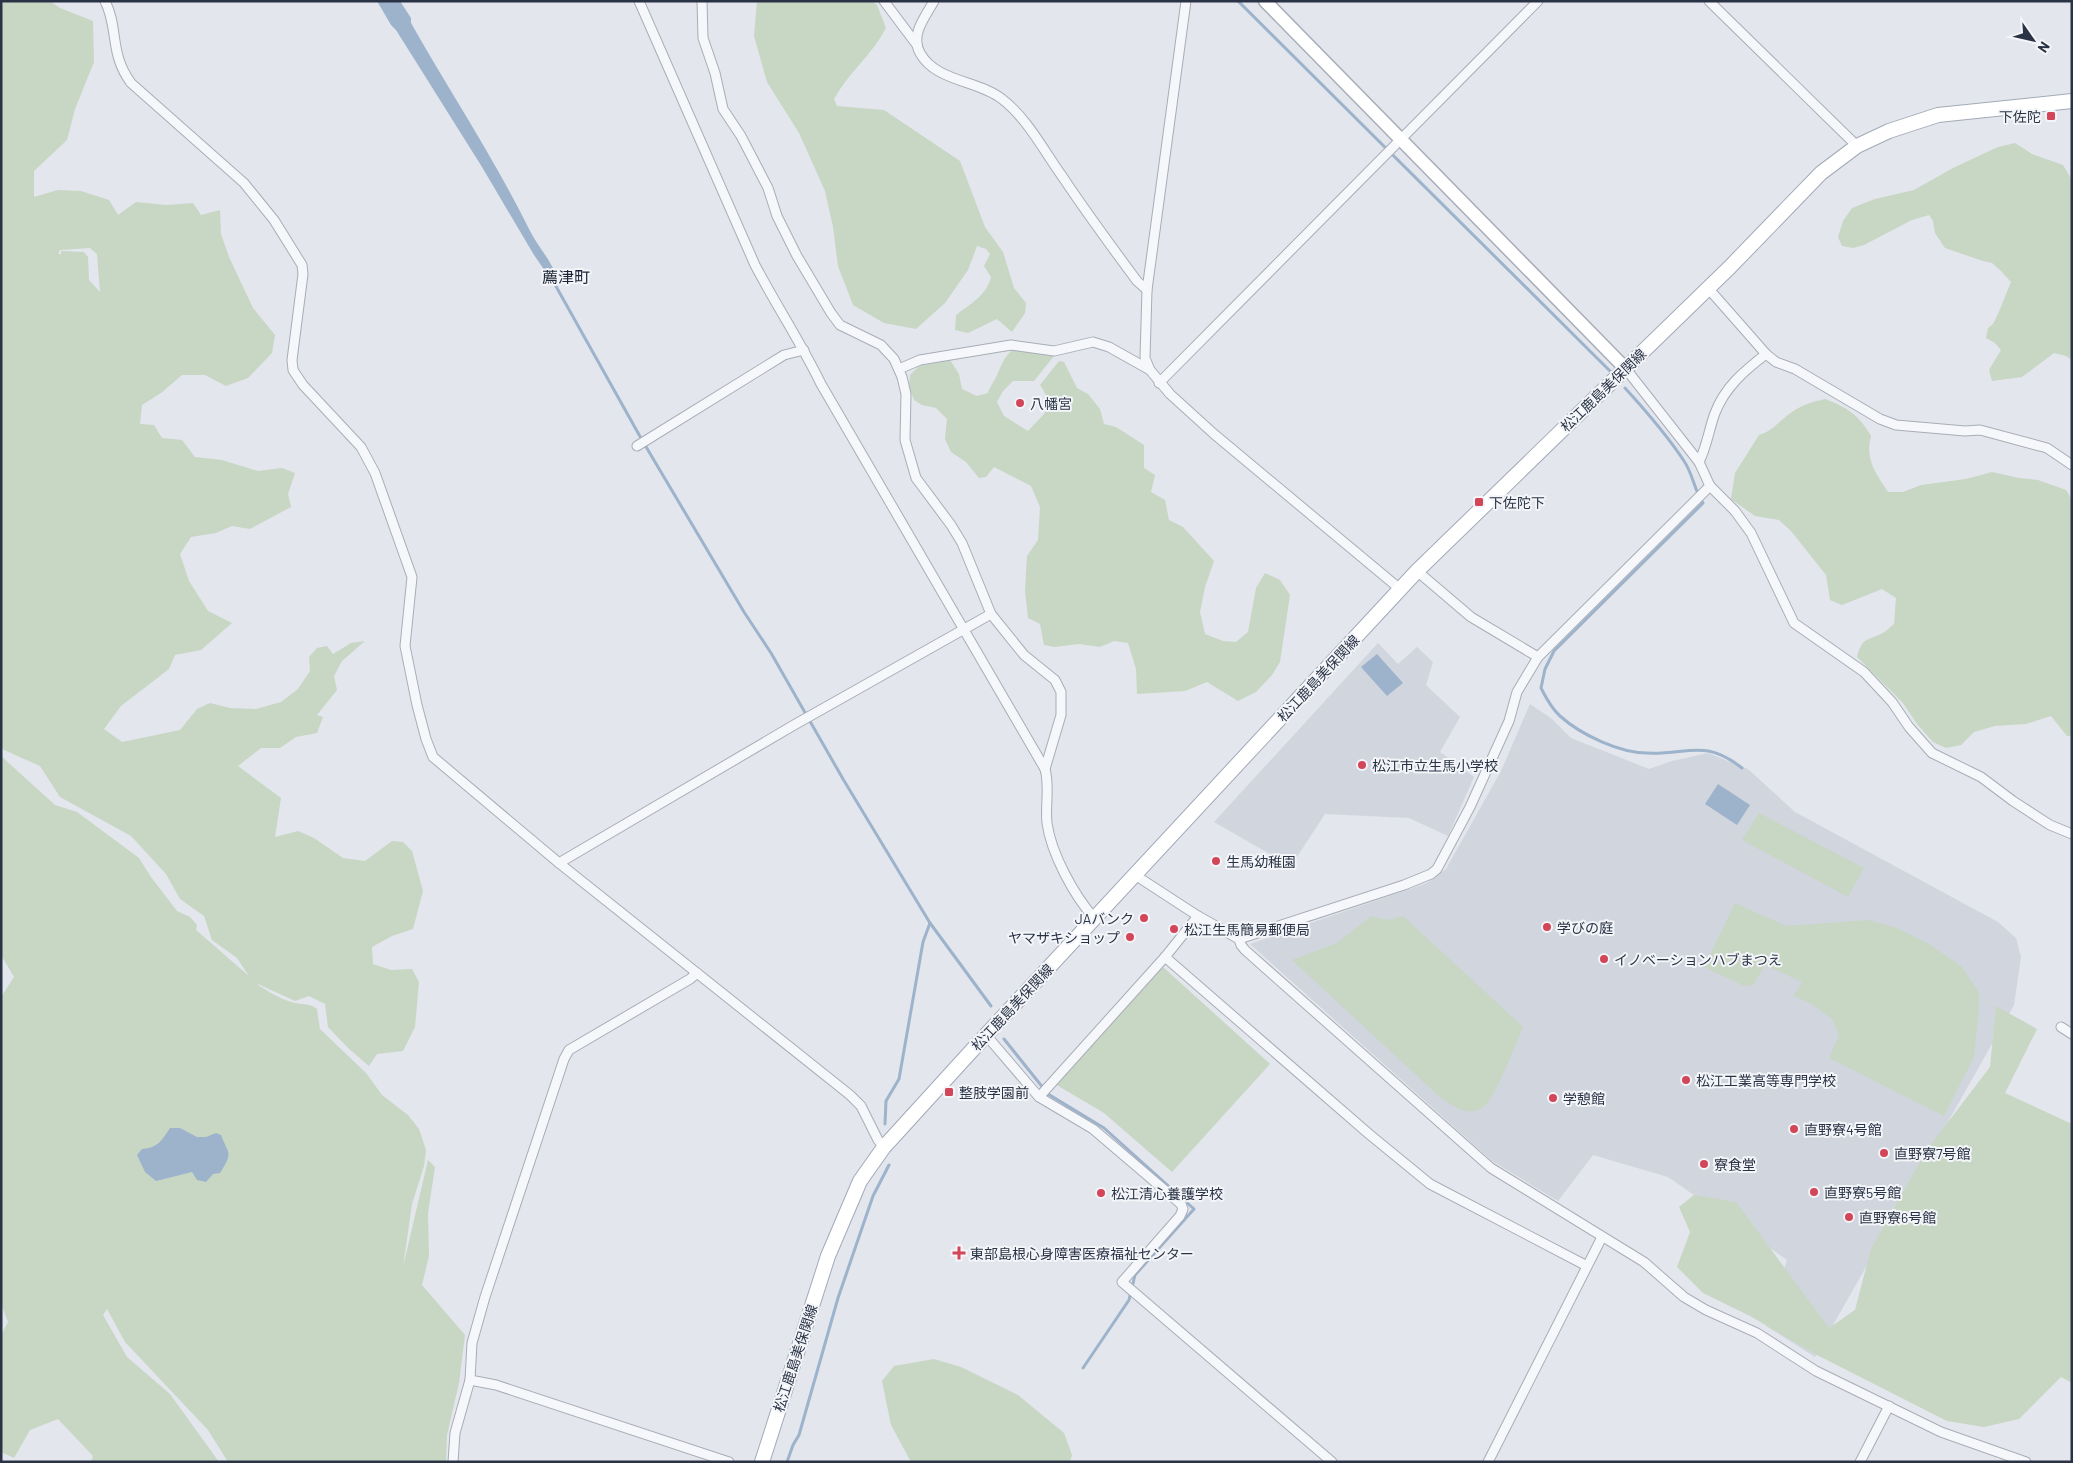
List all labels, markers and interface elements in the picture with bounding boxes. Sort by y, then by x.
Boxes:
north arrow [2008,15,2058,65]
text: N [2035,39,2054,56]
place label: 下佐陀 [1999,108,2041,125]
marker: 下佐陀 [2045,110,2057,122]
district label: 薦津町 [542,267,590,286]
street label: 松江鹿島美保関線 [1557,345,1649,435]
place label: 八幡宮 [1030,395,1072,412]
marker: 八幡宮 [1014,397,1026,409]
place label: 下佐陀下 [1489,494,1545,511]
marker: 下佐陀下 [1473,496,1485,508]
street label: 松江鹿島美保関線 [1274,631,1362,725]
place label: 松江市立生馬小学校 [1372,757,1498,774]
marker: 松江市立生馬小学校 [1356,759,1368,771]
place label: 生馬幼稚園 [1226,853,1296,870]
marker: 生馬幼稚園 [1210,855,1222,867]
place label: JAバンク [1075,910,1134,927]
marker: JAバンク [1138,912,1150,924]
place label: 学びの庭 [1557,919,1613,936]
place label: 松江生馬簡易郵便局 [1184,921,1310,938]
marker: 学びの庭 [1541,921,1553,933]
marker: 松江生馬簡易郵便局 [1168,923,1180,935]
place label: ヤマザキショップ [1008,929,1120,946]
marker: ヤマザキショップ [1124,931,1136,943]
place label: イノベーションハブまつえ [1614,951,1782,968]
marker: イノベーションハブまつえ [1598,953,1610,965]
street label: 松江鹿島美保関線 [968,960,1056,1054]
place label: 松江工業高等専門学校 [1696,1072,1836,1089]
marker: 松江工業高等専門学校 [1680,1074,1692,1086]
place label: 整肢学園前 [959,1084,1029,1101]
marker: 整肢学園前 [943,1086,955,1098]
place label: 学憩館 [1563,1090,1605,1107]
marker: 学憩館 [1547,1092,1559,1104]
place label: 直野寮4号館 [1804,1121,1882,1138]
marker: 直野寮4号館 [1788,1123,1800,1135]
place label: 直野寮7号館 [1894,1145,1971,1162]
marker: 直野寮7号館 [1878,1147,1890,1159]
place label: 寮食堂 [1714,1156,1756,1173]
marker: 寮食堂 [1698,1158,1710,1170]
place label: 直野寮5号館 [1824,1184,1901,1201]
place label: 松江清心養護学校 [1111,1185,1223,1202]
marker: 直野寮5号館 [1808,1186,1820,1198]
marker: 松江清心養護学校 [1095,1187,1107,1199]
place label: 直野寮6号館 [1859,1209,1936,1226]
marker: 直野寮6号館 [1843,1211,1855,1223]
place label: 東部島根心身障害医療福祉センター [970,1245,1194,1262]
marker: 東部島根心身障害医療福祉センター [952,1246,966,1260]
street label: 松江鹿島美保関線 [770,1302,820,1414]

